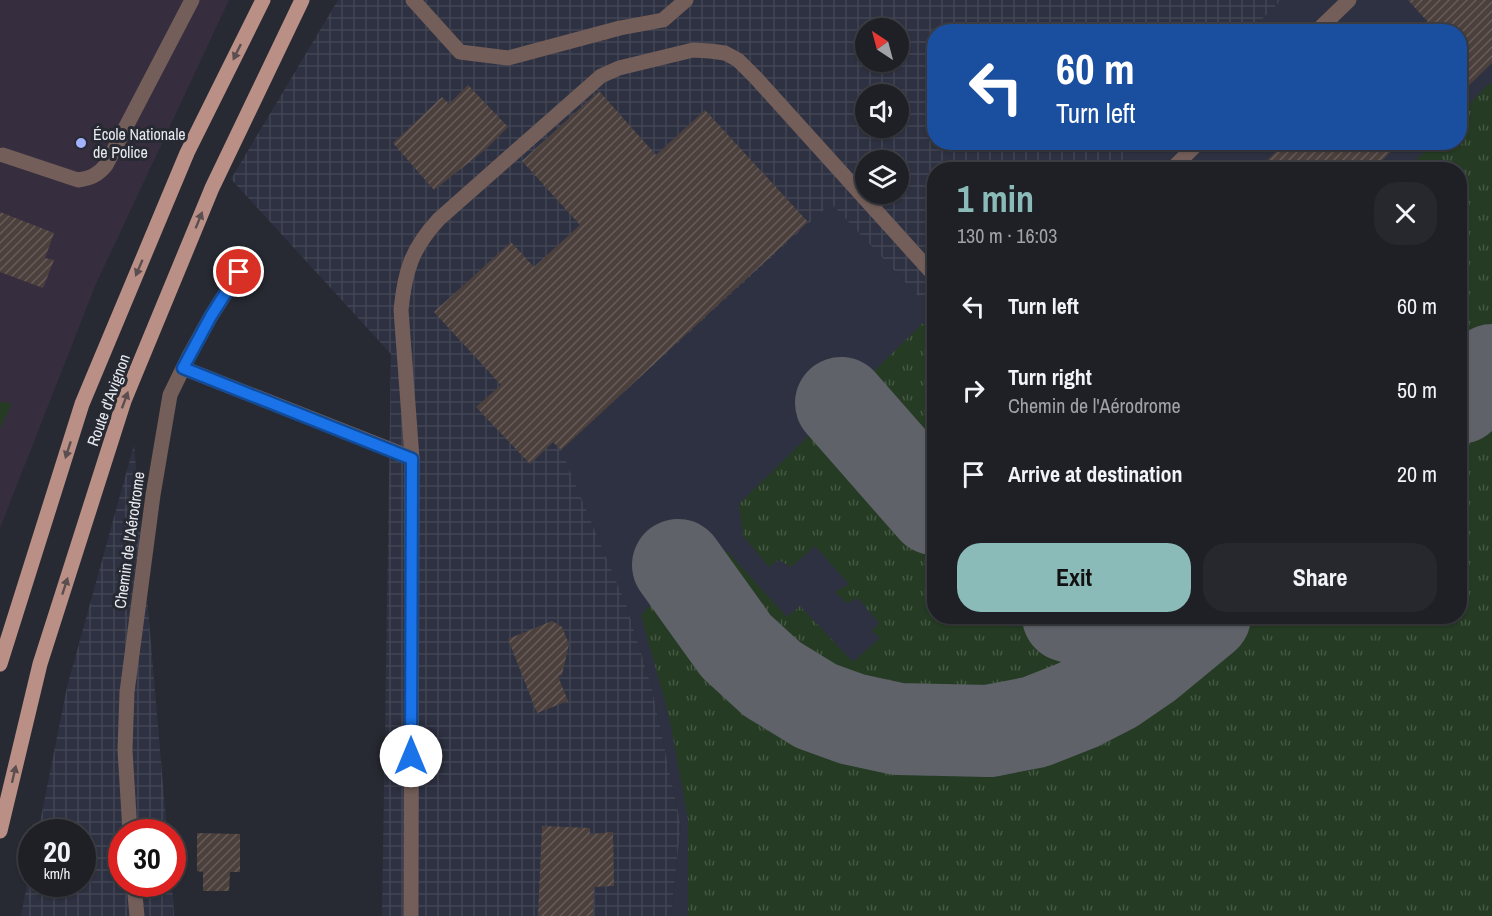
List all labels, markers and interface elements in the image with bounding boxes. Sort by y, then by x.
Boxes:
north arrow [855,18,909,72]
map controls [855,18,909,204]
text: 60 m [1056,41,1135,97]
one-way arrow [232,44,241,61]
icon: left [957,48,1035,126]
button: sound [855,84,909,138]
text: Turn left [1056,95,1135,131]
place label: École Nationale de Police [93,123,186,163]
marker: École Nationale de Police [74,136,88,150]
button: layers [855,150,909,204]
text: 1 min [957,175,1034,223]
button: close [1374,182,1437,245]
one-way arrow [195,211,204,229]
text: 130 m · 16:03 [957,222,1057,249]
pin [213,246,264,297]
icon: arrive [222,255,255,288]
one-way arrow [134,259,143,277]
icon: left [957,290,990,323]
text: Turn left [1008,291,1079,321]
text: 60 m [1397,291,1437,321]
street label: Route d'Avignon [81,351,135,449]
text: Turn right [1008,362,1092,392]
icon: right [957,374,990,407]
text: 50 m [1397,375,1437,405]
one-way arrow [120,391,130,409]
text: Chemin de l'Aérodrome [1008,392,1181,419]
one-way arrow [63,441,72,459]
icon: arrive [957,458,990,491]
text: Arrive at destination [1008,459,1182,489]
text: 20 m [1397,459,1437,489]
street label: Chemin de l'Aérodrome [108,470,150,610]
button: Exit [957,543,1191,612]
button: Share [1203,543,1437,612]
one-way arrow [61,577,70,595]
position arrow [379,724,443,788]
one-way arrow [9,765,19,783]
speed limit sign: 30 [108,819,186,897]
text: 20 [43,831,71,871]
text: km/h [44,863,70,884]

